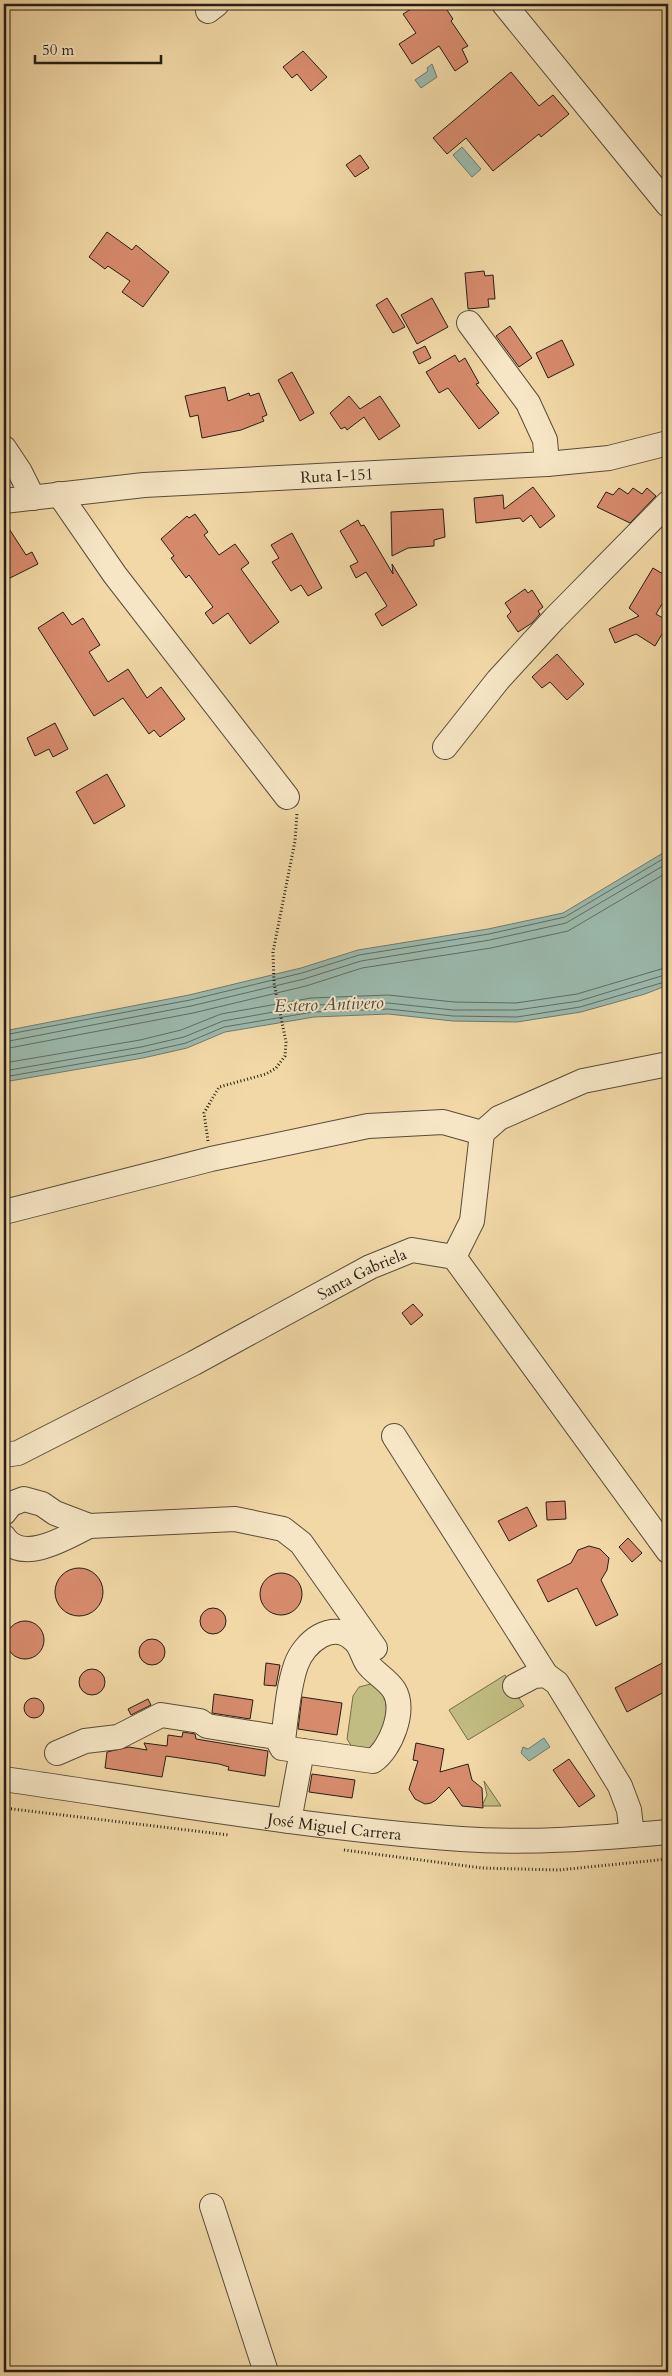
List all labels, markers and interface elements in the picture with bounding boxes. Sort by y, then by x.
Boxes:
scale bar [35,32,161,64]
text: 50 m [42,40,74,60]
street label: Ruta I-151 [300,463,374,489]
water label: Estero Antivero [274,990,384,1019]
street label: Santa Gabriela [314,1243,410,1306]
street label: José Miguel Carrera [264,1808,403,1846]

